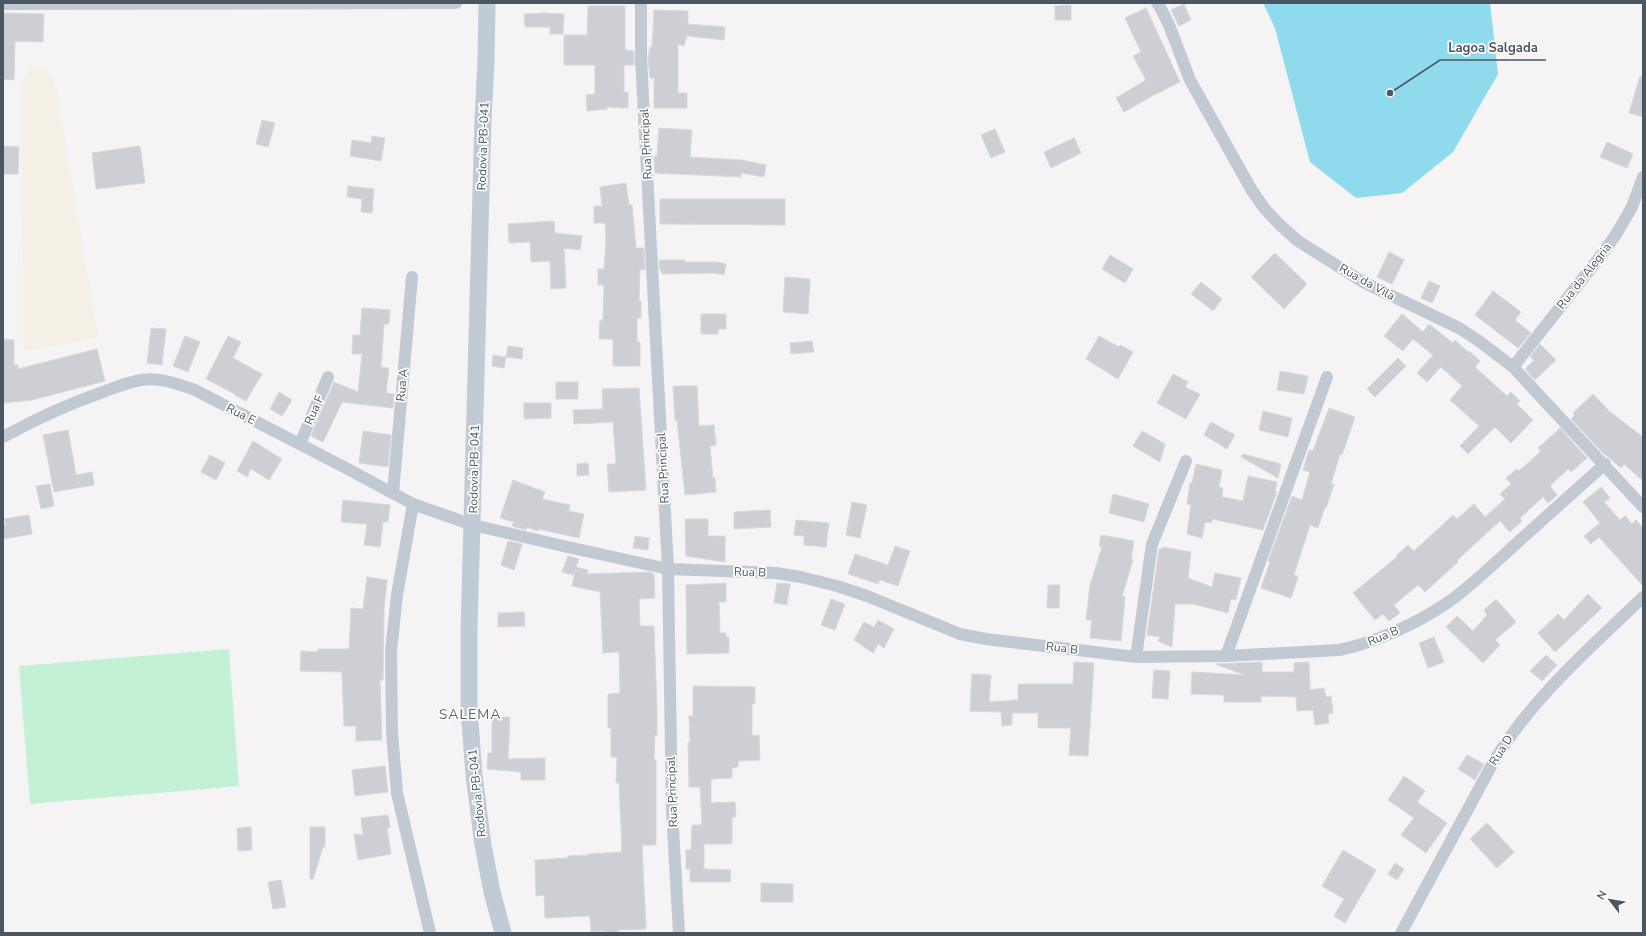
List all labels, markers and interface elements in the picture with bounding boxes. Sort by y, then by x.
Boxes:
callout: Lagoa Salgada [1440,35,1546,60]
text: Lagoa Salgada [1448,39,1538,57]
street label: Rodovia PB-041 [473,101,493,191]
street label: Rua Principal [636,108,656,180]
street label: Rua da Alegria [1553,240,1615,312]
street label: Rua da Vila [1336,260,1398,304]
street label: Rua A [393,368,411,402]
street label: Rua F [301,392,328,427]
street label: Rua E [223,400,259,428]
street label: Rodovia PB-041 [465,424,483,514]
street label: Rua Principal [653,432,673,504]
street label: Rua B [734,563,766,581]
street label: Rua B [1365,622,1401,650]
street label: Rua B [1045,638,1079,658]
district label: SALEMA [439,705,501,724]
street label: Rua D [1485,732,1517,768]
street label: Rodovia PB-041 [464,748,490,838]
street label: Rua Principal [663,756,681,828]
north arrow [1590,880,1630,920]
text: N [1593,888,1610,902]

